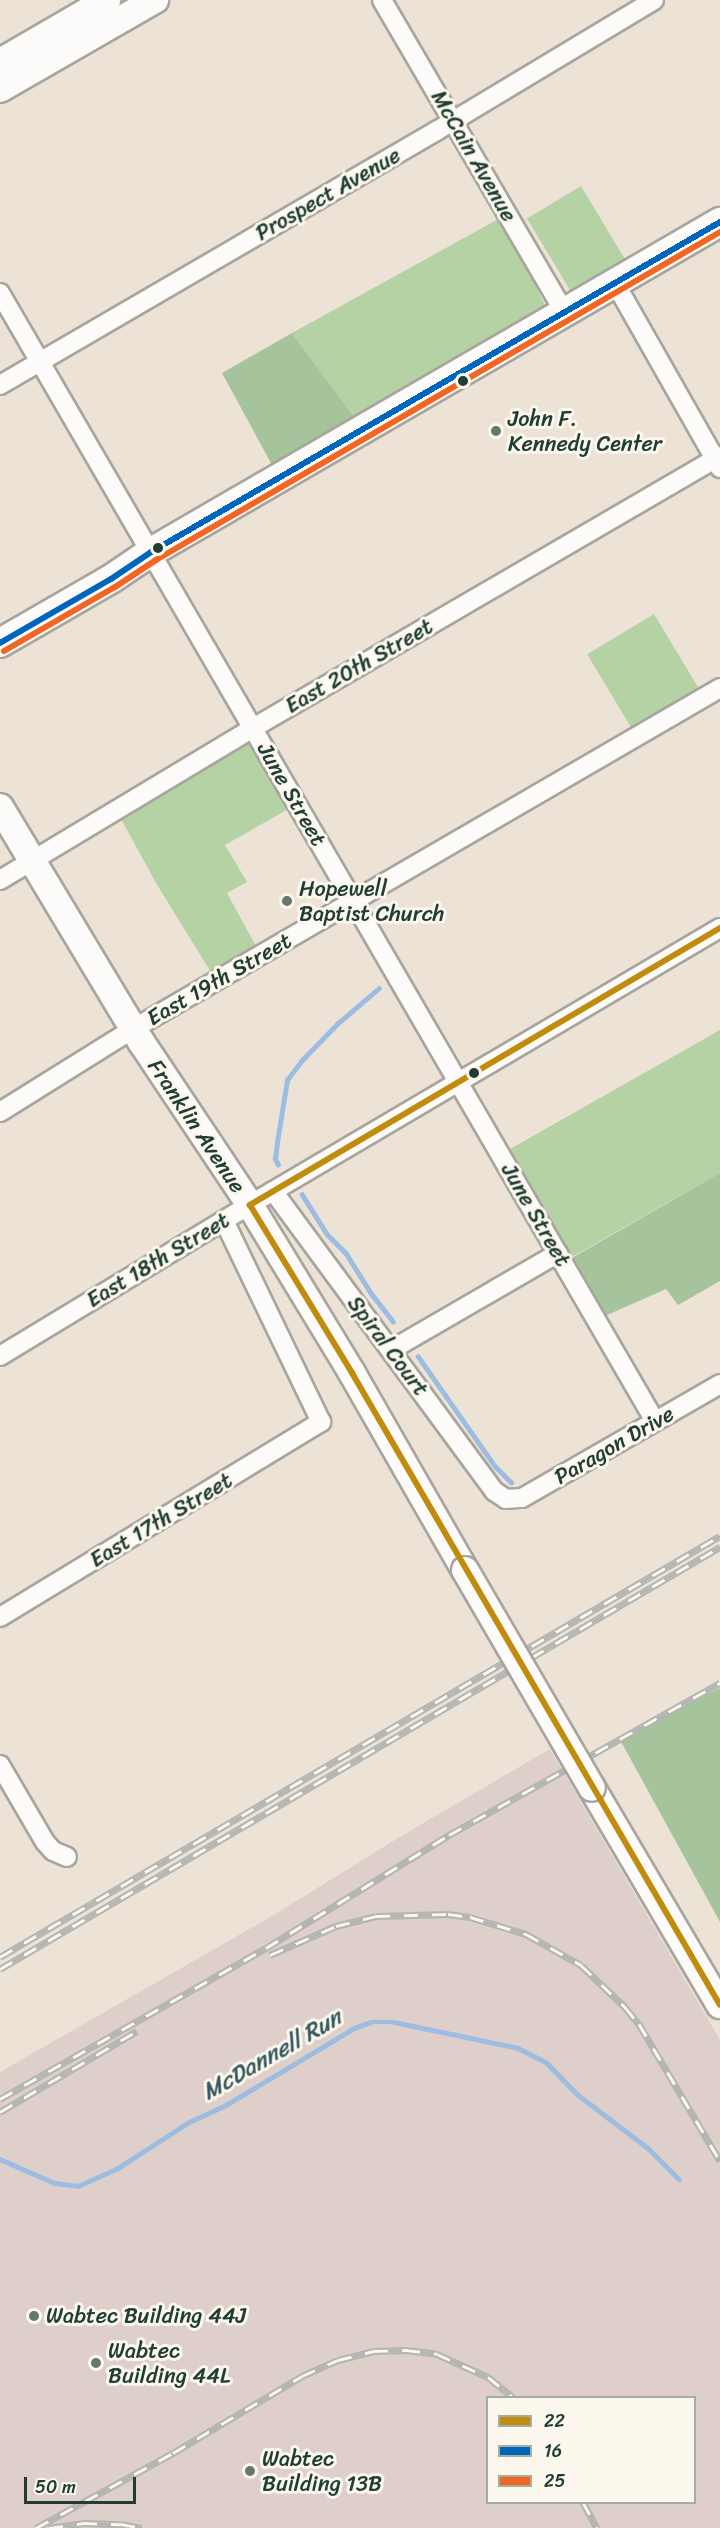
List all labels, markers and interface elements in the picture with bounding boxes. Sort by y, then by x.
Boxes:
street label: McCain Avenue [426,85,522,227]
street label: Prospect Avenue [251,142,405,246]
unlabelled marker [457,375,469,387]
place label: John F. Kennedy Center [508,405,663,457]
marker: John F. Kennedy Center [489,424,503,438]
unlabelled marker [152,542,164,554]
street label: East 20th Street [280,613,438,719]
street label: June Street [252,738,332,850]
place label: Hopewell Baptist Church [299,875,444,926]
marker: Hopewell Baptist Church [280,894,294,908]
street label: East 19th Street [142,927,296,1031]
street label: Franklin Avenue [143,1054,251,1198]
unlabelled marker [468,1067,480,1079]
street label: June Street [496,1159,576,1271]
street label: East 18th Street [82,1207,234,1313]
street label: Spiral Court [342,1291,434,1401]
street label: Paragon Drive [549,1400,679,1490]
street label: East 17th Street [85,1467,237,1573]
water label: McDannell Run [197,2003,347,2107]
place label: Wabtec Building 44J [46,2303,246,2329]
marker: Wabtec Building 44J [27,2309,41,2323]
place label: Wabtec Building 44L [108,2337,230,2388]
marker: Wabtec Building 44L [89,2356,103,2370]
legend [486,2396,696,2504]
text: 22 [544,2405,565,2437]
text: 16 [544,2435,562,2467]
place label: Wabtec Building 13B [262,2445,382,2496]
marker: Wabtec Building 13B [243,2464,257,2478]
scale bar [27,2465,140,2503]
text: 25 [544,2465,565,2497]
text: 50 m [35,2471,76,2503]

